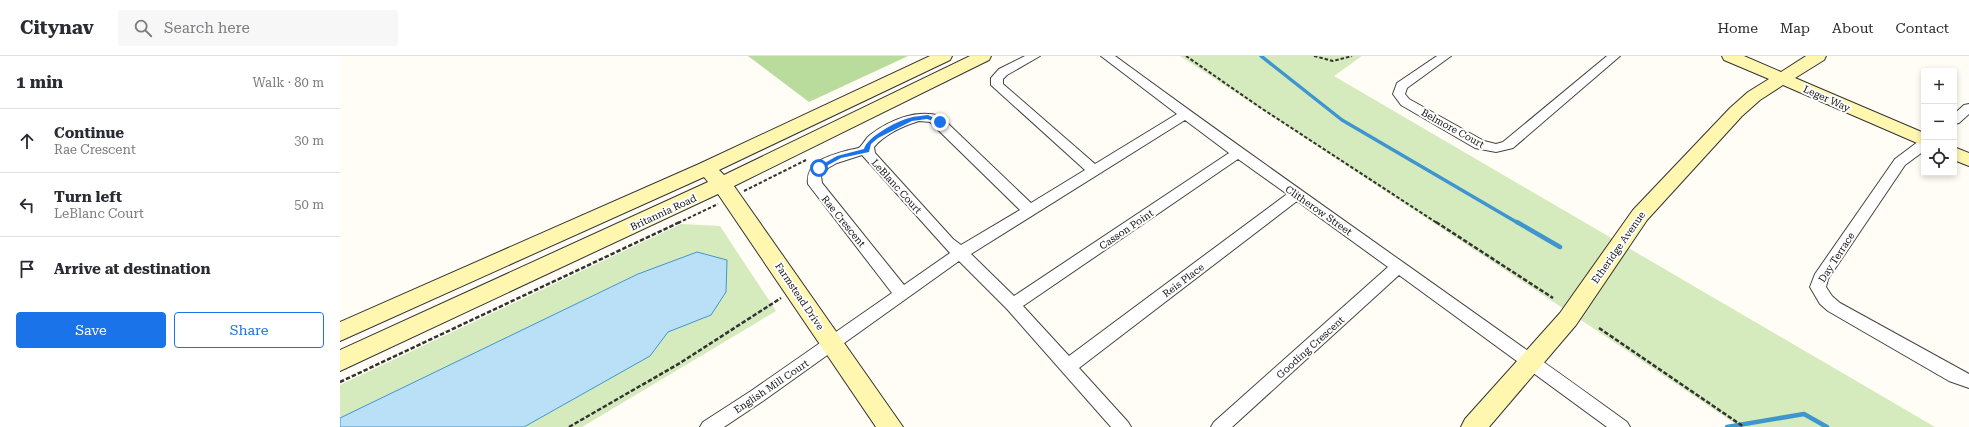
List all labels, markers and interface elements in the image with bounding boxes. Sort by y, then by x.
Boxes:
search box [118,10,398,46]
text: Citynav [20,16,94,39]
icon: search [132,17,154,39]
text: Search here [164,19,250,37]
text: Home [1717,20,1758,36]
text: Map [1780,20,1810,36]
text: About [1832,20,1874,36]
text: Contact [1896,20,1949,36]
map controls [1921,68,1957,176]
button: + [1921,68,1957,104]
text: 1 min [16,72,63,92]
text: Walk · 80 m [252,75,324,90]
street label: Leger Way [1802,83,1852,114]
button: − [1921,104,1957,140]
street label: Belmore Court [1419,107,1486,150]
route end [931,113,949,131]
text: Continue [54,124,124,142]
icon: ahead [16,130,38,152]
text: 30 m [294,133,324,148]
button: locate [1921,140,1957,176]
text: Rae Crescent [54,142,136,157]
street label: LeBlanc Court [869,157,924,216]
route start [810,159,828,177]
street label: Clitherow Street [1283,183,1354,238]
text: Turn left [54,188,122,206]
street label: Britannia Road [628,192,699,233]
street label: Rae Crescent [820,193,868,249]
icon: left [16,194,38,216]
text: 50 m [294,197,324,212]
text: LeBlanc Court [54,206,144,221]
street label: Casson Point [1097,207,1156,252]
street label: Etheridge Avenue [1589,209,1648,285]
street label: Day Terrace [1816,230,1857,284]
icon: arrive [16,258,38,280]
text: Arrive at destination [54,260,210,278]
street label: Farmstead Drive [773,261,826,332]
street label: Reis Place [1161,261,1206,299]
button: Save [16,312,166,348]
button: Share [174,312,324,348]
street label: Gooding Crescent [1274,314,1347,381]
street label: English Mill Court [732,357,811,415]

